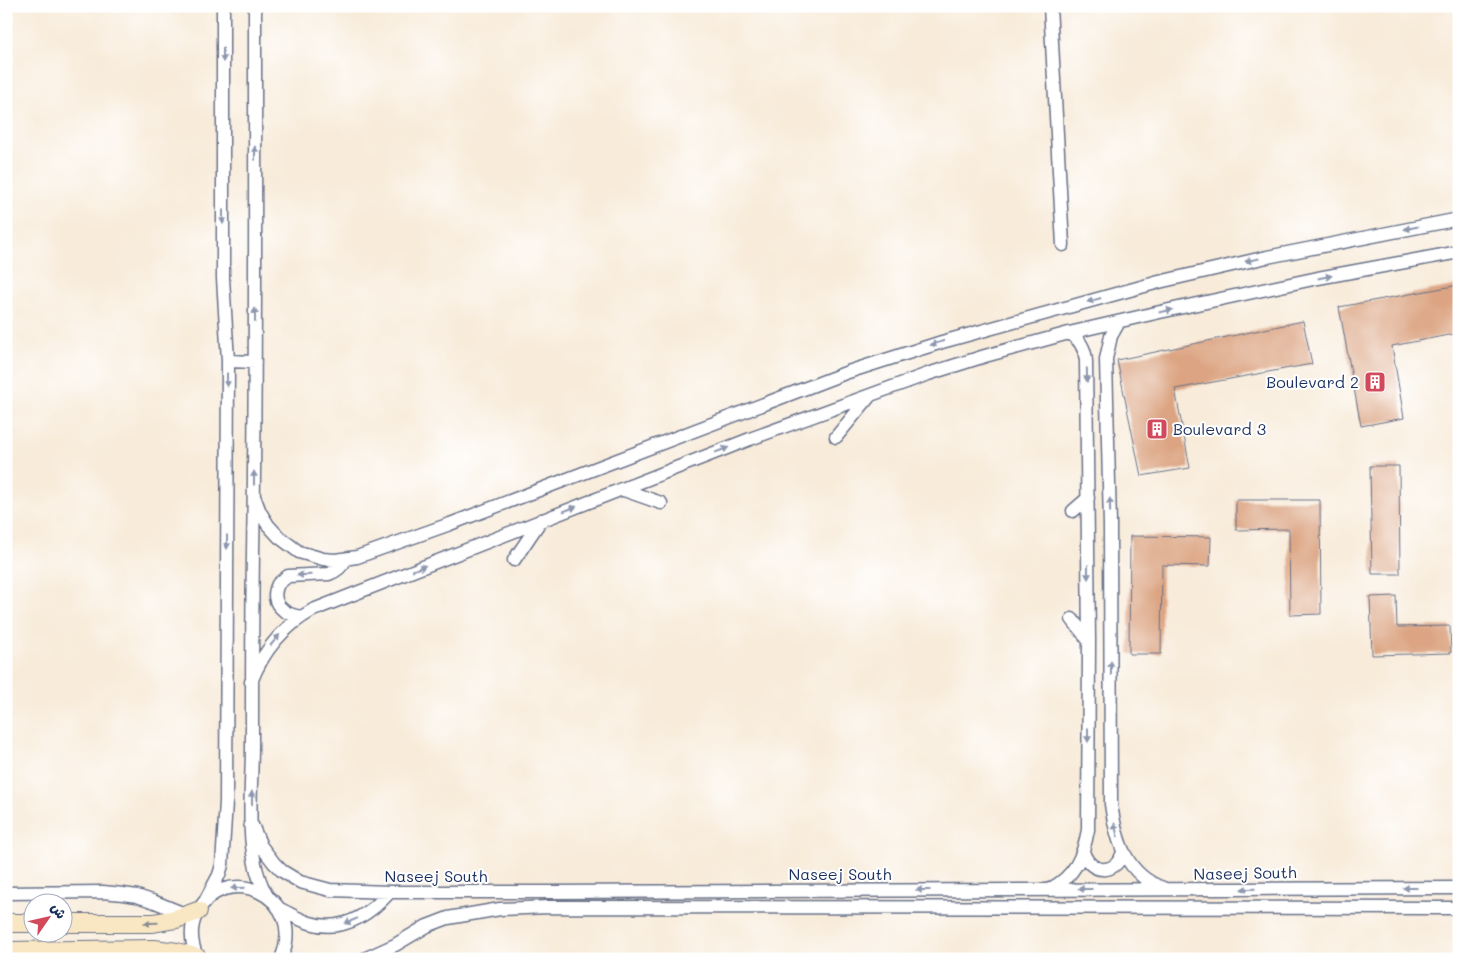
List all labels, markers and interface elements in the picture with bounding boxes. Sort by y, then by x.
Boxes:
one-way arrow [219,47,227,63]
one-way arrow [251,144,259,160]
one-way arrow [219,210,227,226]
one-way arrow [1403,225,1419,233]
one-way arrow [1243,257,1259,265]
one-way arrow [1318,272,1334,280]
one-way arrow [1086,296,1102,304]
one-way arrow [251,307,259,323]
one-way arrow [1159,307,1174,315]
one-way arrow [930,340,945,348]
one-way arrow [1083,367,1091,383]
building icon: Boulevard 2 [1363,370,1387,394]
place label: Boulevard 2 [1266,371,1359,392]
one-way arrow [223,372,231,388]
building icon: Boulevard 3 [1145,417,1169,441]
place label: Boulevard 3 [1173,418,1266,439]
one-way arrow [714,446,729,453]
one-way arrow [250,469,258,485]
one-way arrow [1105,497,1113,513]
one-way arrow [563,505,578,513]
one-way arrow [223,535,231,551]
one-way arrow [411,563,426,571]
one-way arrow [1085,565,1093,581]
one-way arrow [295,571,311,579]
one-way arrow [270,634,281,647]
one-way arrow [1107,659,1115,675]
one-way arrow [1084,727,1092,743]
one-way arrow [248,789,256,805]
one-way arrow [1112,822,1120,837]
street label: Naseej South [1193,861,1297,884]
street label: Naseej South [788,863,892,884]
street label: Naseej South [384,865,488,886]
one-way arrow [230,884,246,892]
one-way arrow [1402,884,1418,892]
one-way arrow [1077,885,1093,893]
one-way arrow [1239,885,1255,893]
one-way arrow [914,886,930,894]
north arrow [22,892,72,942]
text: ش [47,899,71,922]
one-way arrow [343,917,358,925]
one-way arrow [143,919,159,927]

